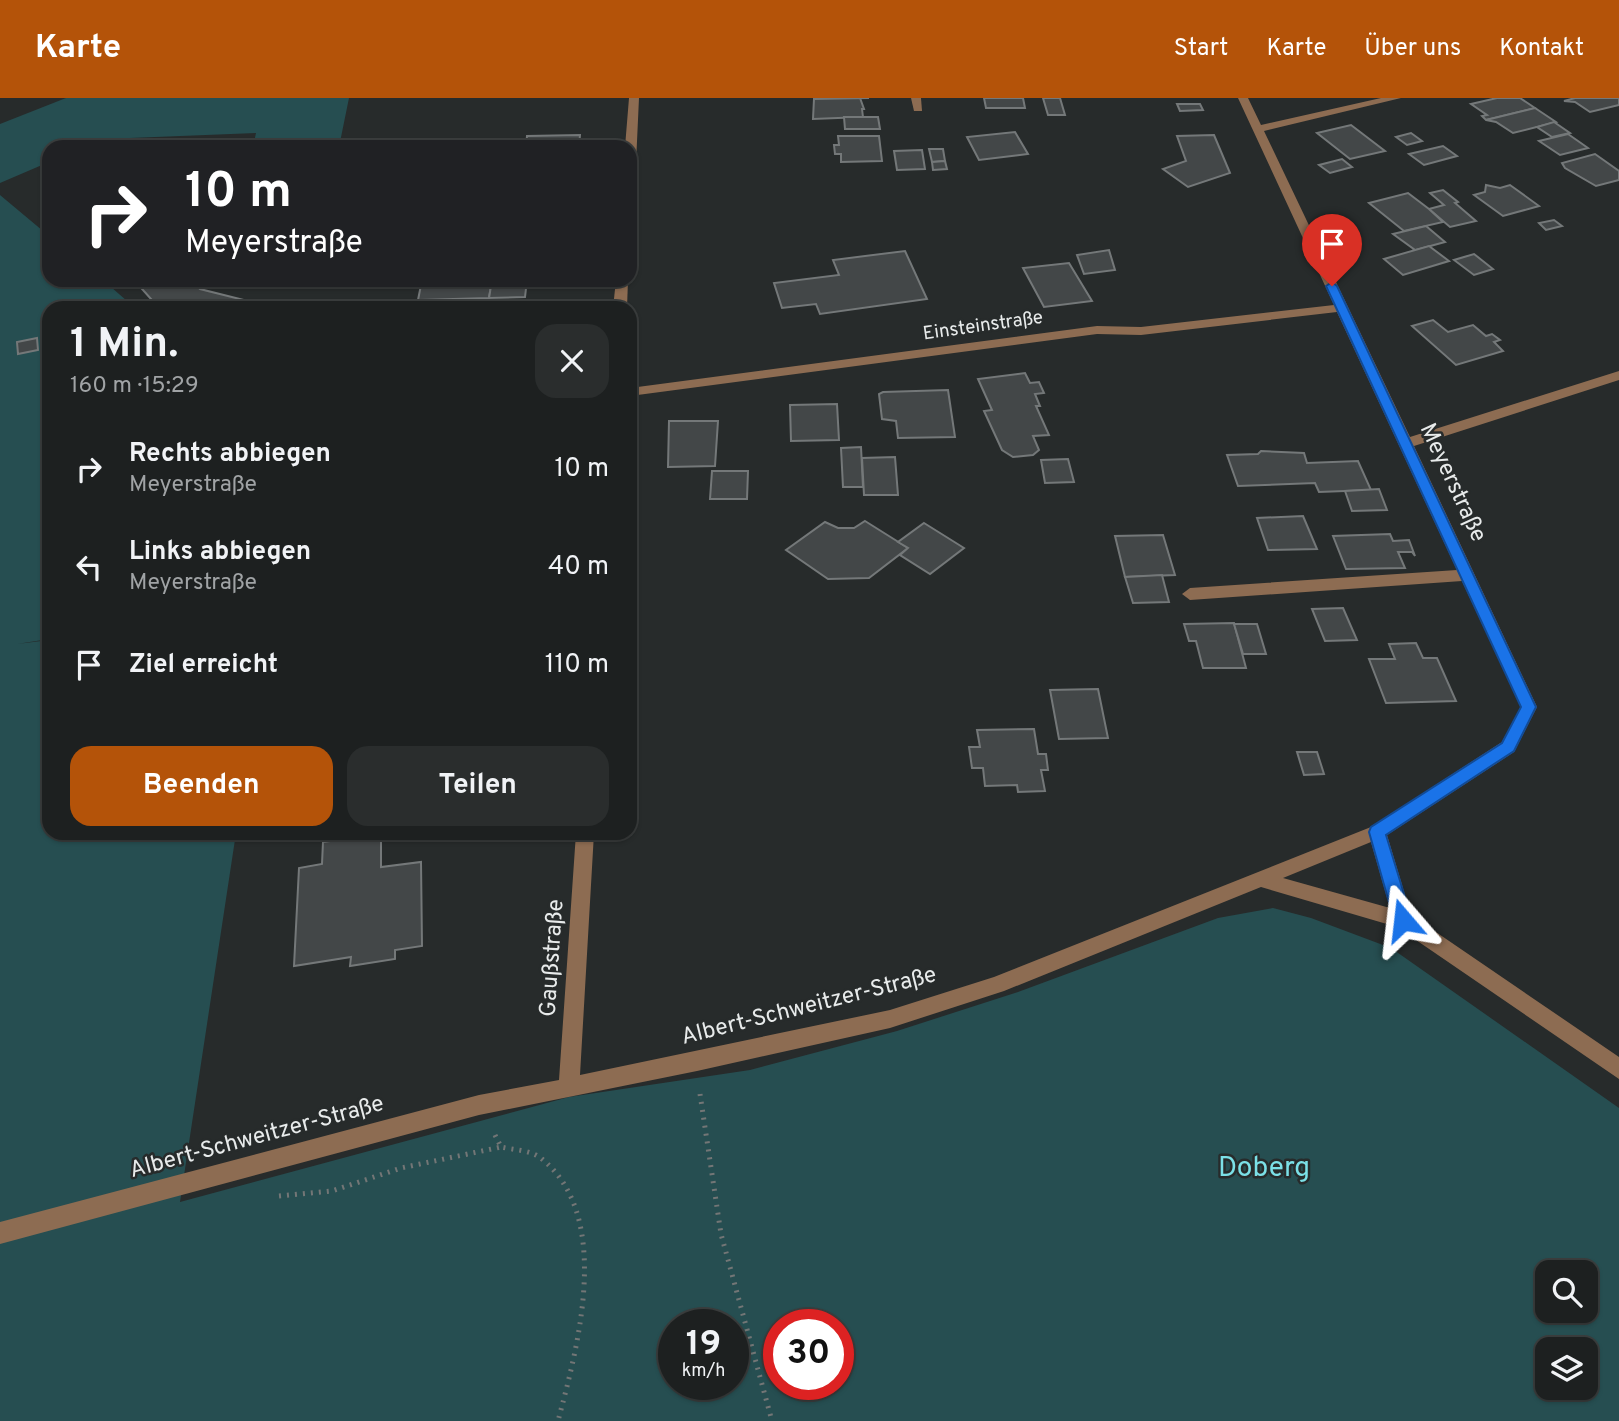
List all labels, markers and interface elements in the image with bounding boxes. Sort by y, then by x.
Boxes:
text: Karte [35,28,121,70]
text: Start [1174,34,1228,64]
text: Karte [1266,34,1326,64]
text: Über uns [1364,34,1461,64]
text: Kontakt [1499,34,1584,64]
text: 10 m [185,163,292,225]
icon: right [70,168,161,259]
pin [1302,214,1362,286]
text: Meyerstraße [185,224,363,264]
icon: arrive [1313,225,1351,263]
street label: Einsteinstraße [921,306,1045,346]
text: 1 Min. [70,319,179,372]
button: close [535,324,609,398]
text: 160 m · 15:29 [70,372,199,401]
street label: Meyerstraße [1412,419,1492,547]
text: Rechts abbiegen [129,438,331,471]
icon: right [70,450,108,488]
text: 10 m [554,453,609,486]
text: Meyerstraße [129,471,257,500]
text: Links abbiegen [129,536,311,569]
icon: left [70,548,108,586]
text: 40 m [548,551,609,584]
text: Meyerstraße [129,569,257,598]
icon: arrive [70,646,108,684]
text: Ziel erreicht [129,649,278,682]
text: 110 m [545,649,609,682]
button: Beenden [70,746,333,826]
button: Teilen [347,746,609,826]
position arrow [1366,883,1440,957]
street label: Gaußstraße [534,898,572,1018]
street label: Albert-Schweitzer-Straße [678,961,940,1053]
street label: Albert-Schweitzer-Straße [127,1090,387,1186]
park label: Doberg [1218,1151,1310,1187]
map controls [1535,1260,1598,1400]
button: search [1535,1260,1598,1323]
speed limit sign: 30 [763,1309,854,1400]
text: 19 [686,1323,721,1367]
button: layers [1535,1337,1598,1400]
text: km/h [682,1360,725,1383]

